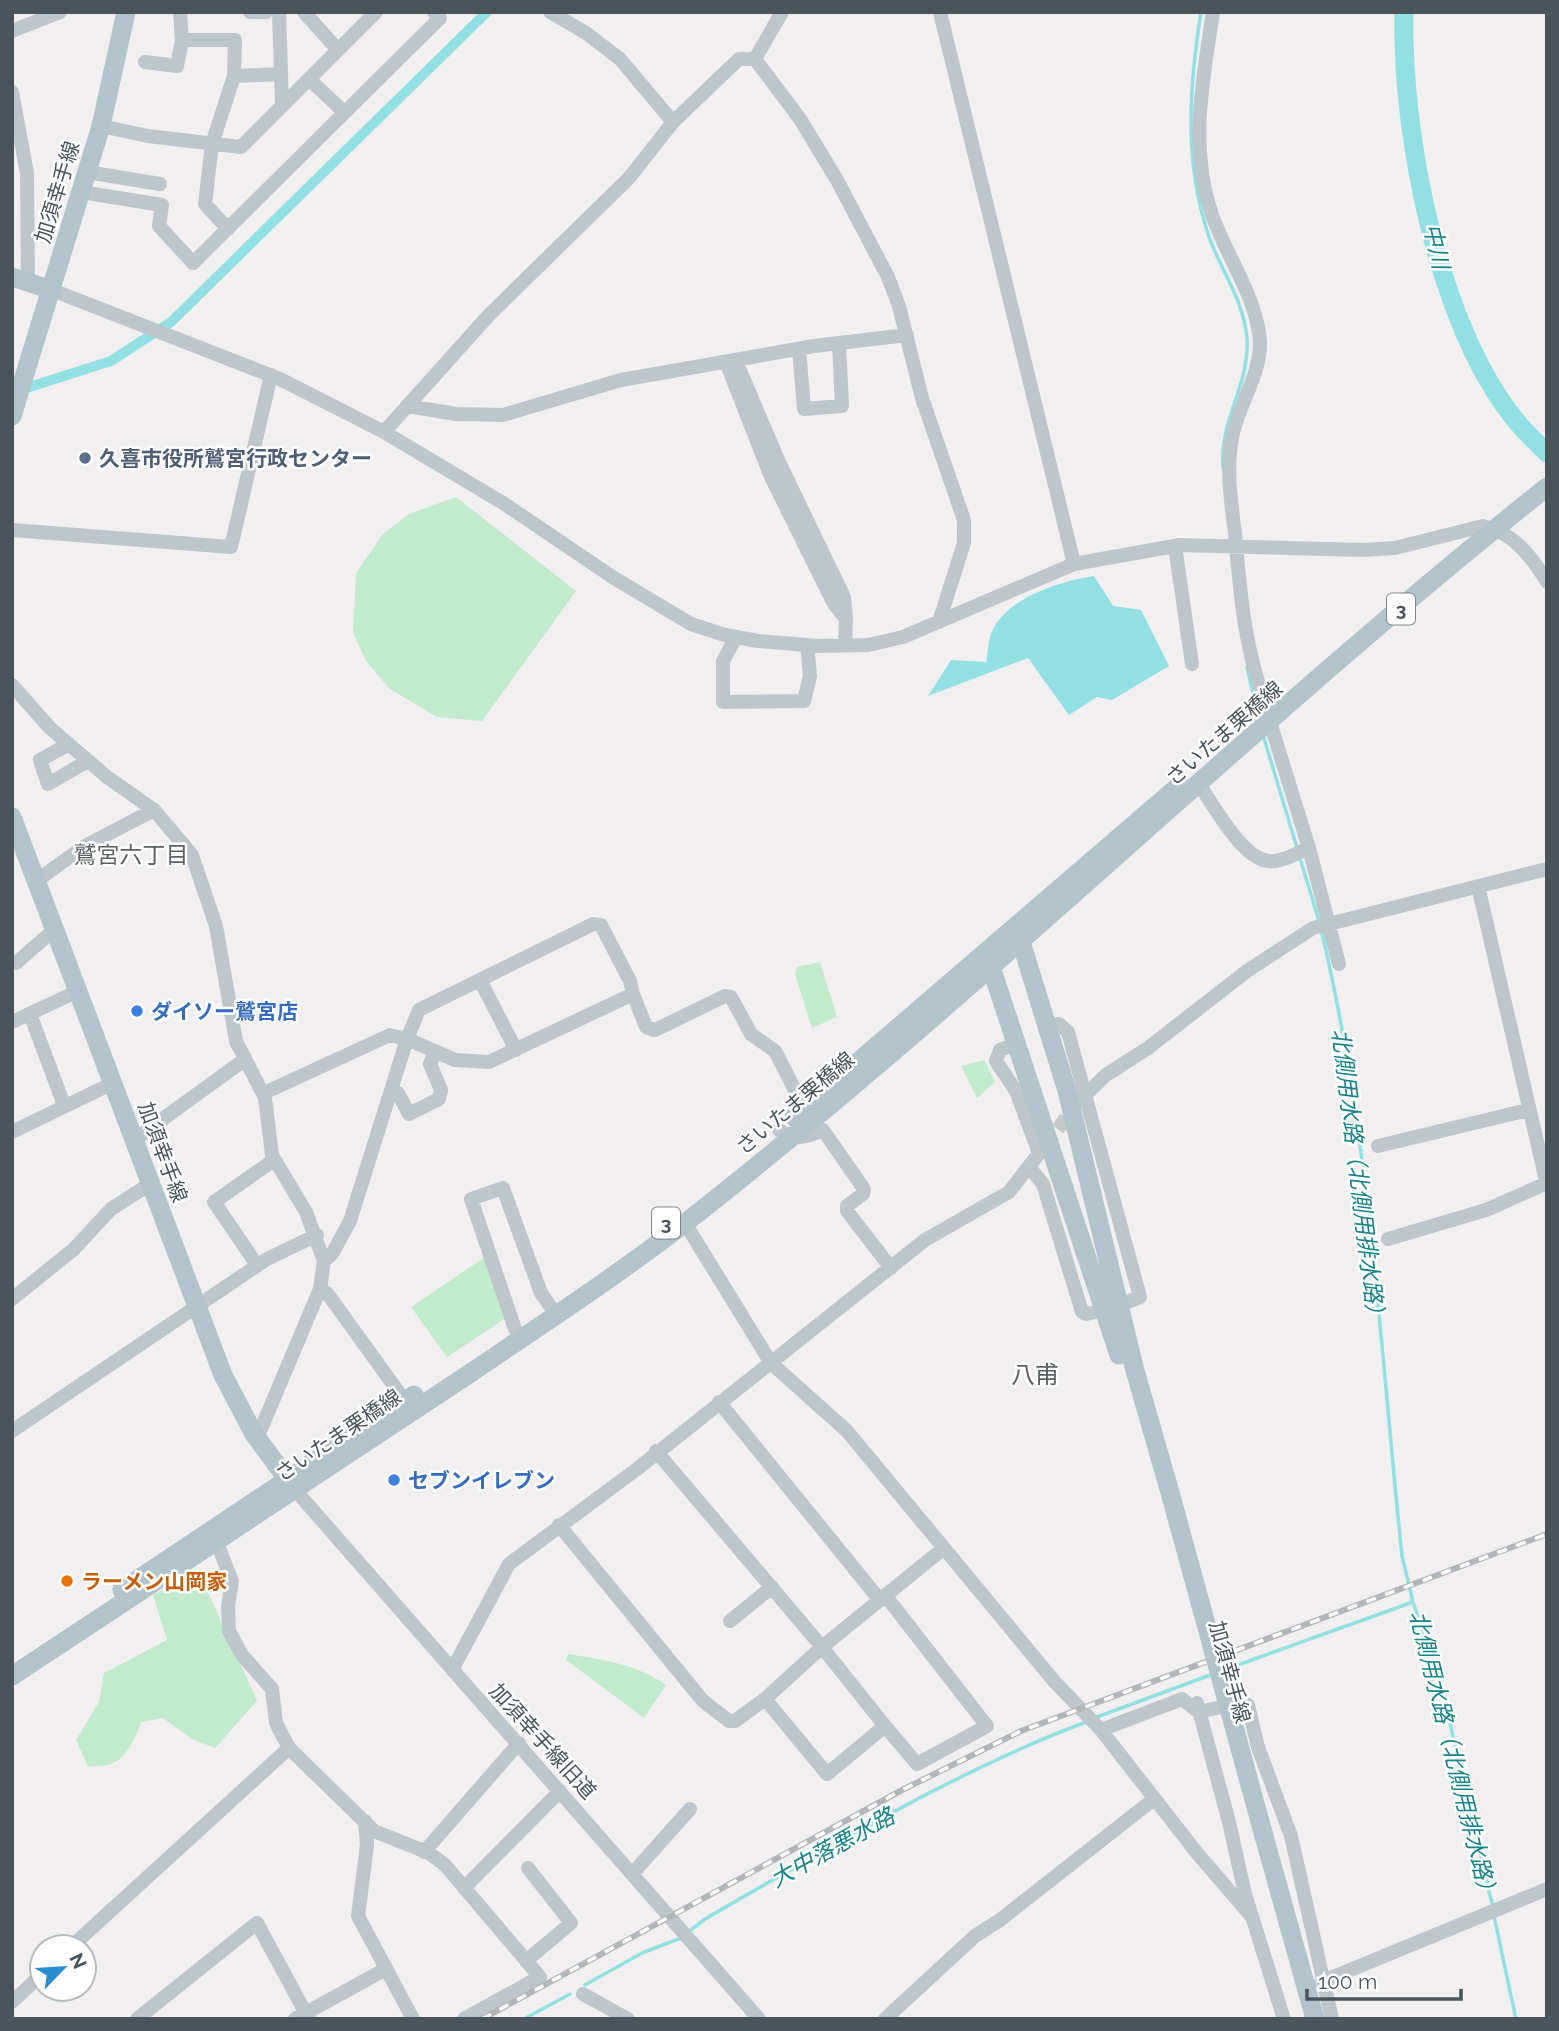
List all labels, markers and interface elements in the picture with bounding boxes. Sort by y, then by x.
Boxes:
street label: 加須幸手線 [30,138,84,246]
water label: 中川 [1419,221,1456,274]
place label: 久喜市役所鷲宮行政センター [99,446,372,471]
marker: 久喜市役所鷲宮行政センター [77,450,93,466]
road number: 3 [1387,594,1415,624]
street label: さいたま栗橋線 [1161,676,1287,790]
district label: 鷲宮六丁目 [74,841,189,868]
place label: ダイソー鷲宮店 [151,999,298,1024]
marker: ダイソー鷲宮店 [129,1003,145,1019]
water label: 北側用水路（北側用排水路） [1327,1027,1391,1327]
street label: さいたま栗橋線 [731,1046,859,1160]
street label: 加須幸手線 [133,1098,193,1206]
road number: 3 [652,1208,680,1238]
district label: 八甫 [1011,1360,1059,1389]
street label: さいたま栗橋線 [270,1384,406,1486]
place label: セブンイレブン [408,1468,555,1493]
marker: セブンイレブン [386,1472,402,1488]
place label: ラーメン山岡家 [81,1569,227,1594]
marker: ラーメン山岡家 [59,1573,75,1589]
water label: 北側用水路（北側用排水路） [1405,1608,1503,1904]
street label: 加須幸手線 [1204,1618,1256,1726]
street label: 加須幸手線旧道 [485,1678,601,1804]
water label: 大中落悪水路 [765,1801,901,1892]
north arrow [28,1933,98,2003]
text: N [65,1950,91,1972]
scale bar [1307,1958,1461,2002]
text: 100 m [1318,1969,1377,1994]

